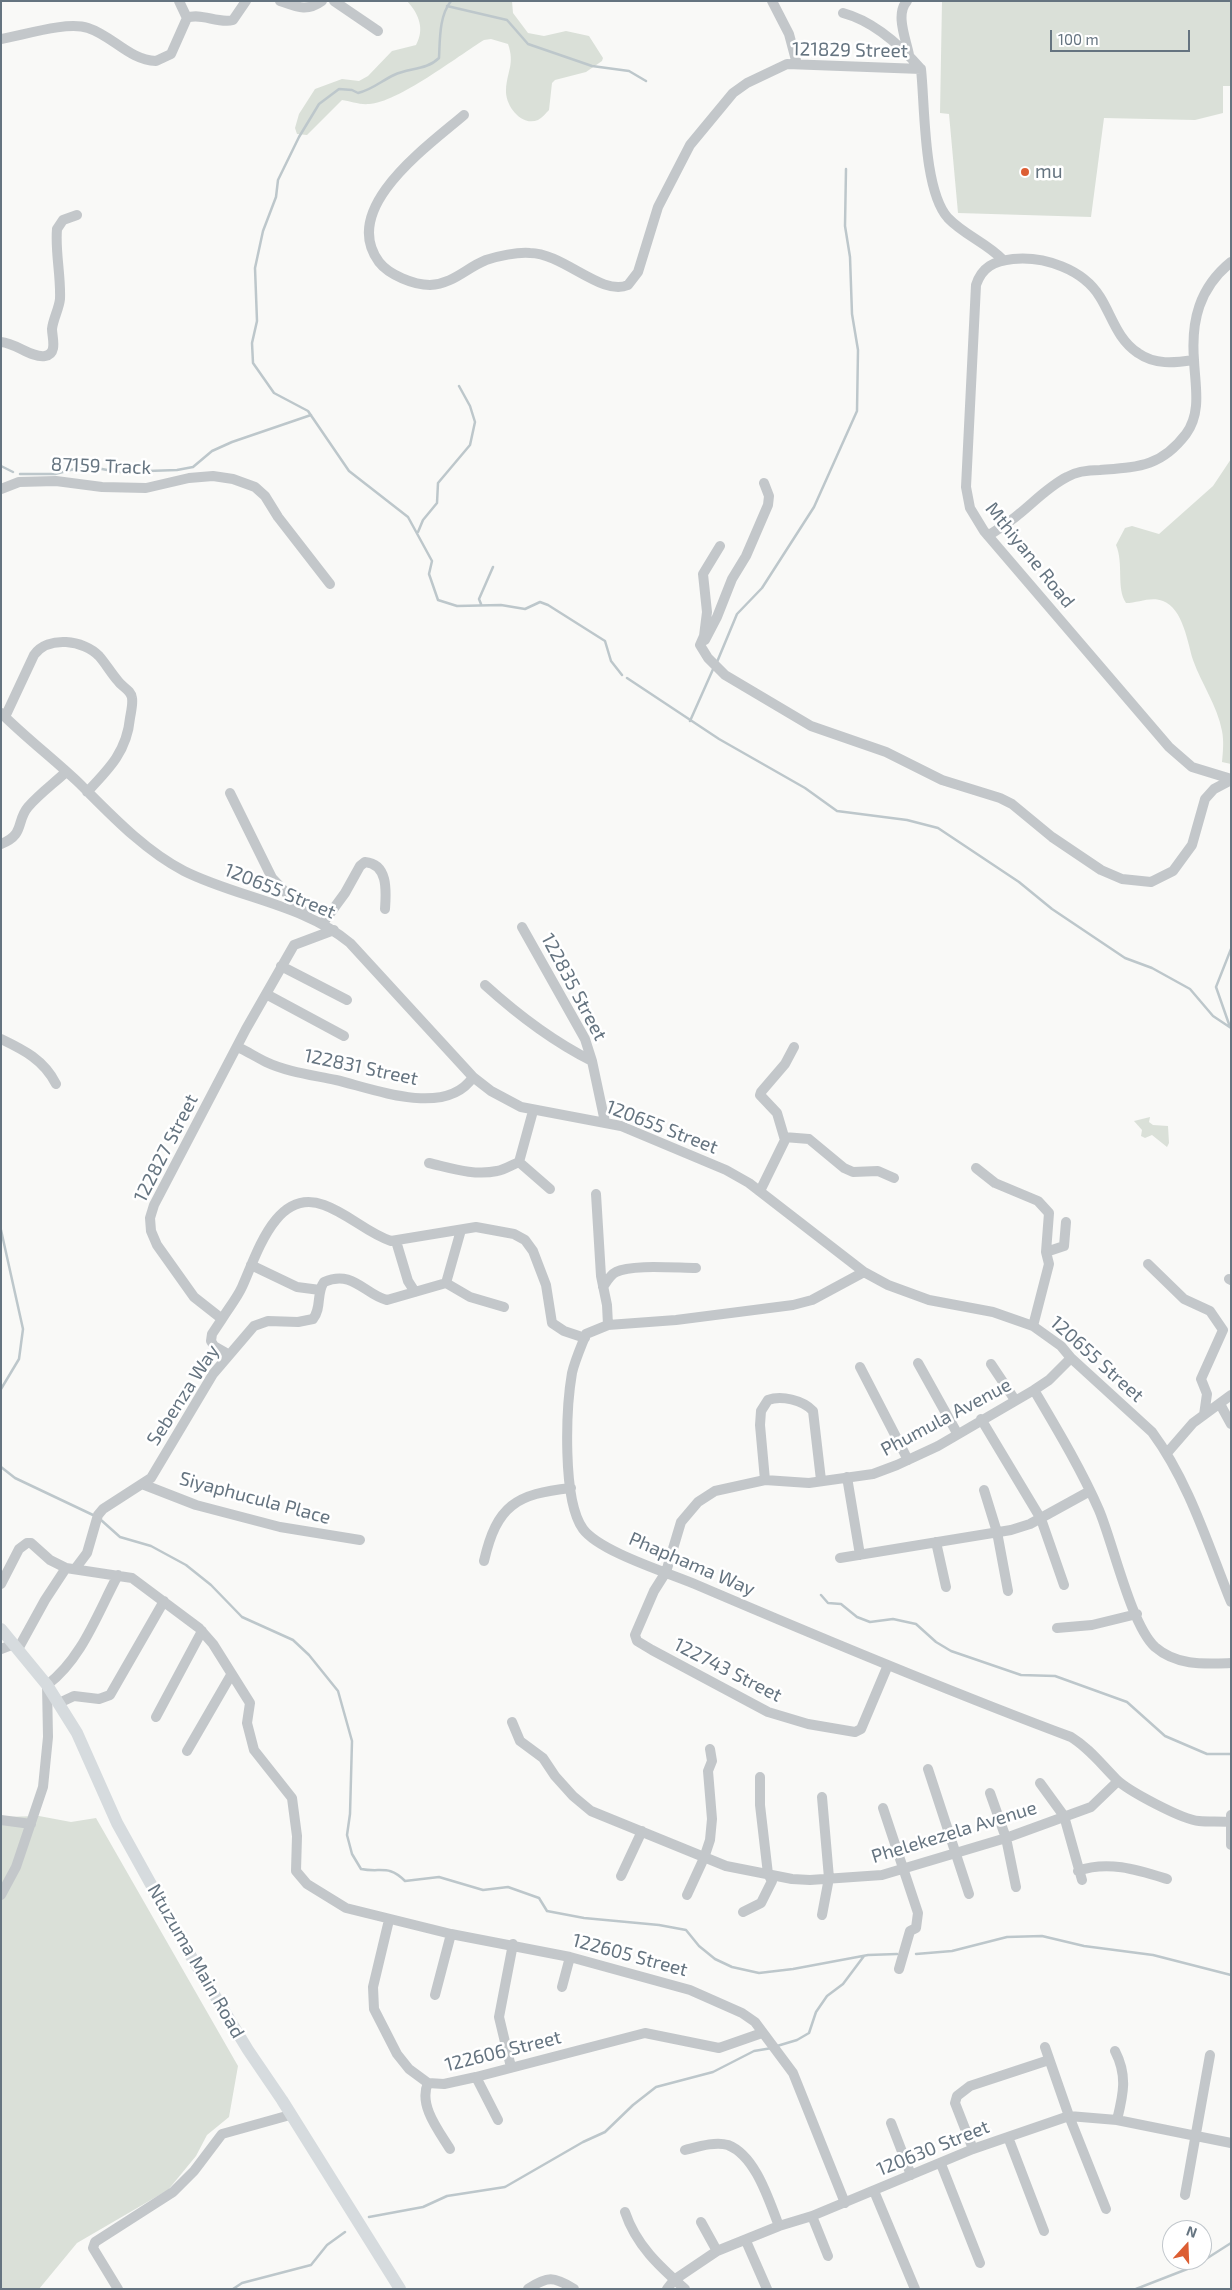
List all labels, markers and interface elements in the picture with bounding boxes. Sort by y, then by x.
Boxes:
scale bar [1052,20,1192,52]
text: 100 m [1058,30,1099,48]
street label: 121829 Street [792,38,908,62]
place label: mu [1035,161,1062,183]
marker: mu [1019,166,1031,178]
street label: 87159 Track [50,453,152,479]
street label: Mthiyane Road [980,498,1080,612]
street label: 120655 Street [221,858,339,924]
street label: 122835 Street [536,929,612,1045]
street label: 122831 Street [302,1044,420,1090]
street label: 122827 Street [129,1090,203,1206]
street label: 120655 Street [603,1095,721,1159]
street label: 120655 Street [1046,1311,1148,1407]
street label: Sebenza Way [142,1340,224,1450]
street label: Phumula Avenue [877,1373,1015,1461]
street label: Siyaphucula Place [177,1467,333,1529]
street label: Phaphama Way [626,1527,758,1601]
street label: 122743 Street [670,1633,786,1707]
street label: Phelekezela Avenue [869,1796,1039,1868]
street label: Ntuzuma Main Road [143,1880,249,2042]
street label: 122605 Street [570,1929,690,1981]
street label: 122606 Street [442,2026,564,2076]
street label: 120630 Street [873,2115,993,2181]
north arrow [1162,2220,1212,2270]
text: N [1184,2222,1200,2241]

